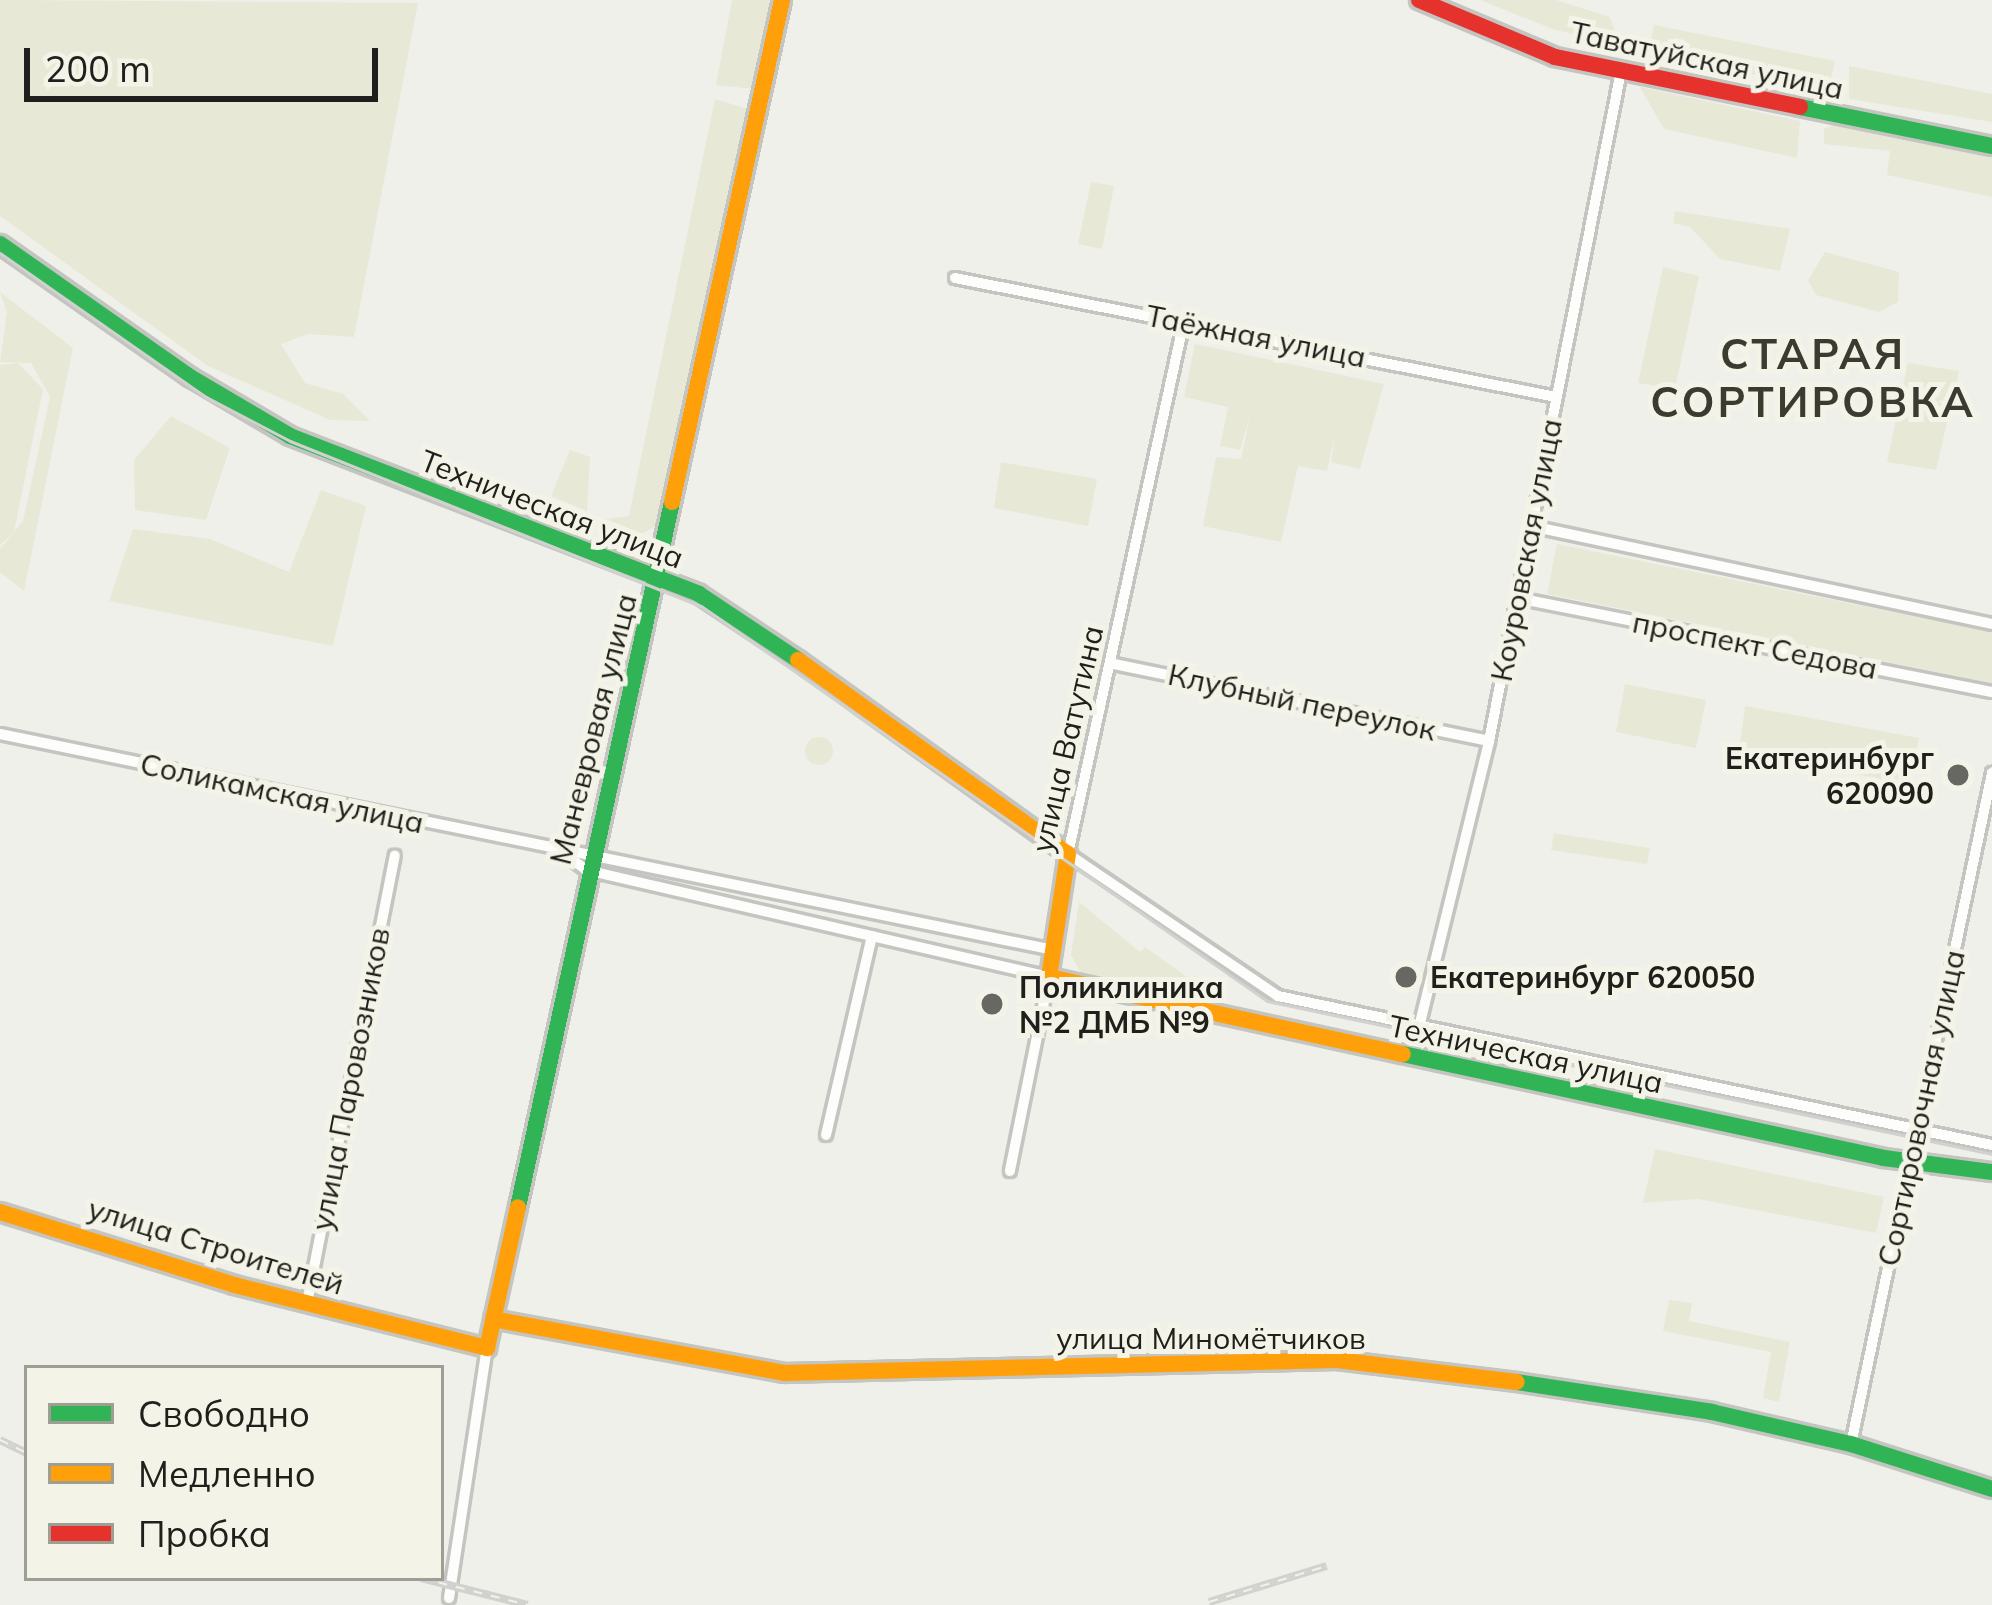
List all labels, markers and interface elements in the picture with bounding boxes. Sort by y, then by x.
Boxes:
street label: Таватуйская улица [1567,13,1847,107]
scale bar [30,24,384,98]
text: 200 m [45,46,151,91]
street label: Таёжная улица [1143,297,1369,375]
district label: СТАРАЯ СОРТИРОВКА [1650,329,1976,428]
street label: Коуровская улица [1483,416,1569,684]
street label: Техническая улица [415,442,689,576]
street label: Маневровая улица [542,590,644,868]
street label: проспект Седова [1630,604,1880,686]
street label: улица Ватутина [1023,622,1111,856]
street label: Клубный переулок [1165,656,1439,748]
place label: Екатеринбург 620090 [1725,740,1934,810]
street label: Соликамская улица [137,745,427,841]
marker: Екатеринбург 620090 [1945,762,1971,788]
street label: улица Паровозников [303,925,397,1233]
street label: Сортировочная улица [1870,947,1972,1269]
place label: Екатеринбург 620050 [1430,959,1755,995]
marker: Екатеринбург 620050 [1393,964,1419,990]
place label: Поликлиника №2 ДМБ №9 [1019,969,1224,1040]
marker: Поликлиника №2 ДМБ №9 [976,988,1008,1020]
street label: Техническая улица [1386,1007,1666,1101]
street label: улица Строителей [84,1190,348,1302]
street label: улица Миномётчиков [1056,1320,1366,1356]
legend [24,1365,444,1581]
text: Свободно [138,1391,310,1436]
text: Медленно [138,1451,316,1496]
text: Пробка [138,1511,271,1556]

